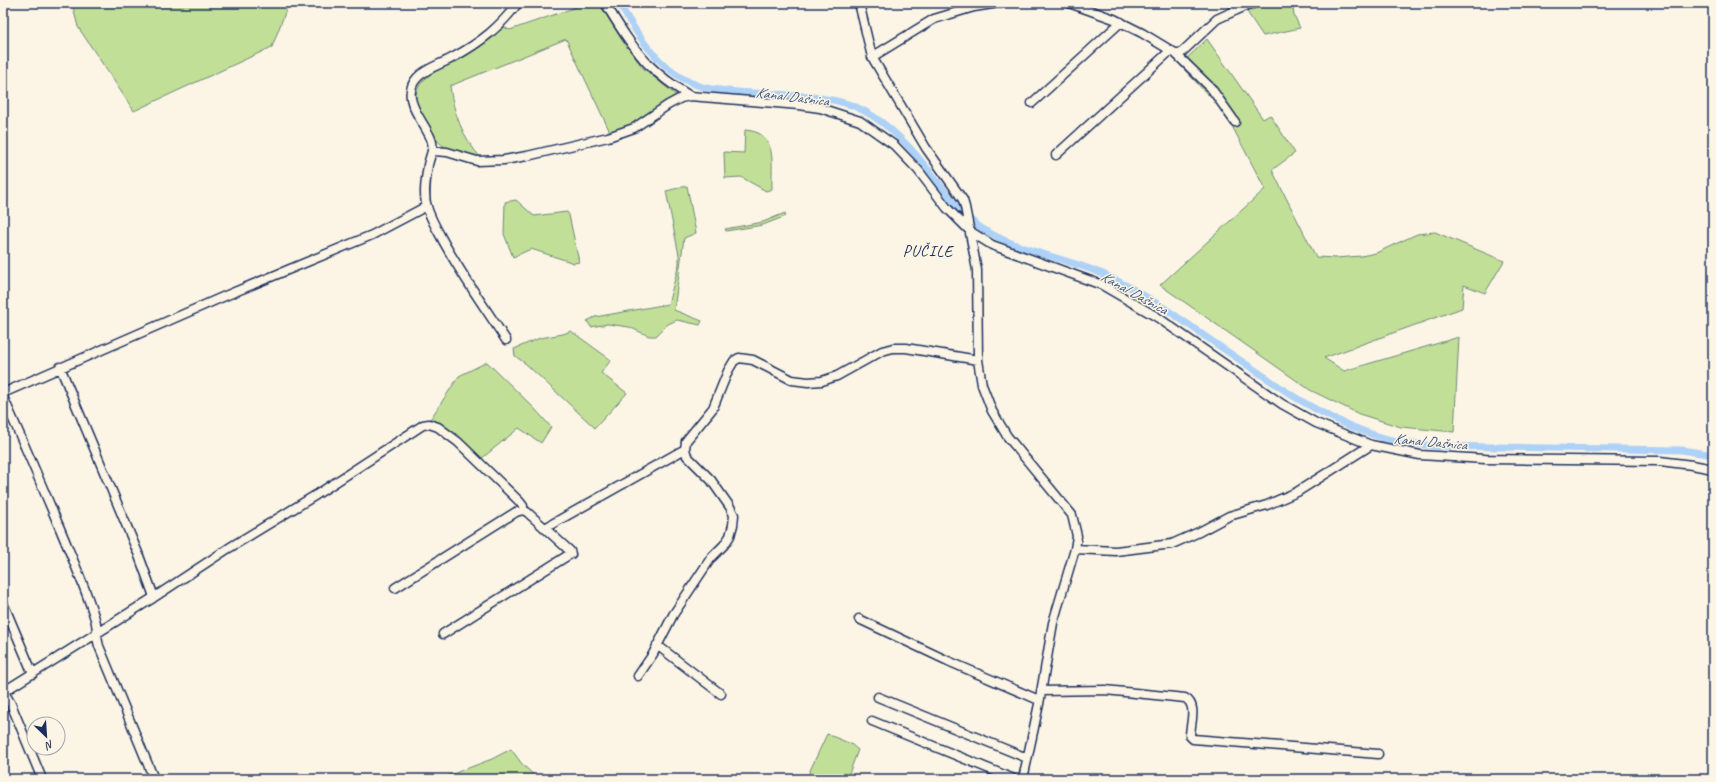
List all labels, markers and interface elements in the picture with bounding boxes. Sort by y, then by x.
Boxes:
water label: Kanal Dašnica [755,83,831,111]
district label: PUČILE [903,241,955,261]
water label: Kanal Dašnica [1097,267,1172,320]
water label: Kanal Dašnica [1393,429,1469,455]
north arrow [26,716,66,756]
text: N [42,737,56,754]

